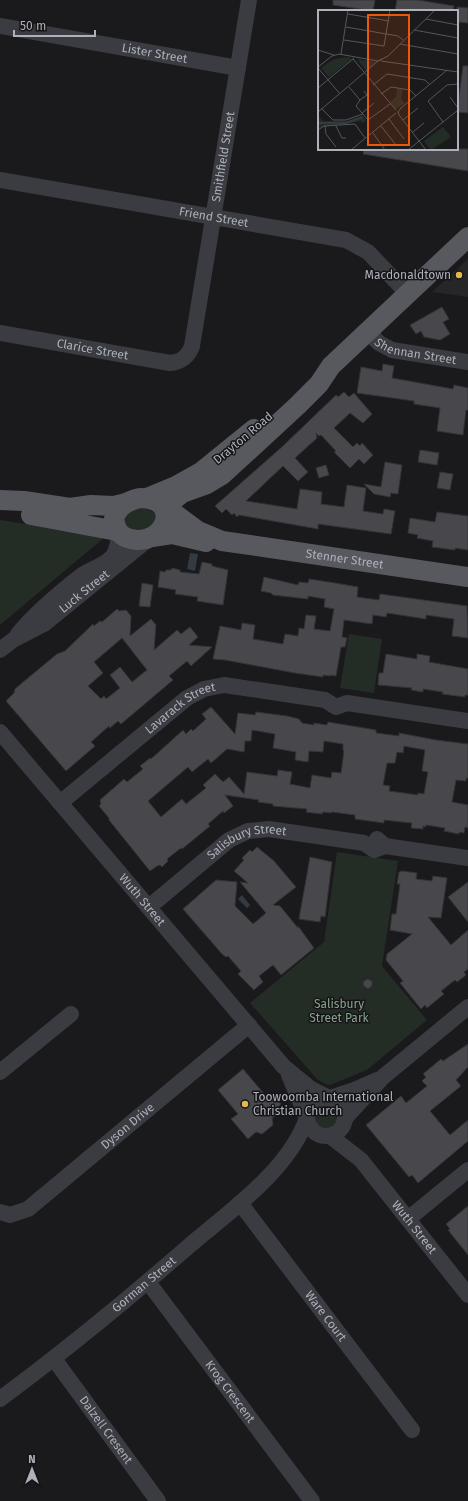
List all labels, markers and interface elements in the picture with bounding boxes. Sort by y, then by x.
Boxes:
inset map [318,10,458,150]
scale bar [14,12,95,38]
text: 50 m [20,19,46,33]
street label: Lister Street [121,41,189,66]
street label: Smithfield Street [209,110,238,203]
street label: Friend Street [178,204,250,230]
place label: Macdonaldtown [365,268,451,282]
marker: Macdonaldtown [454,270,464,280]
street label: Shennan Street [371,335,458,367]
street label: Clarice Street [56,336,130,363]
street label: Drayton Road [210,409,276,467]
street label: Stenner Street [305,546,385,572]
street label: Luck Street [56,566,113,616]
street label: Lavarack Street [142,680,217,737]
street label: Salisbury Street [204,822,288,862]
street label: Wuth Street [116,871,169,929]
park label: Salisbury Street Park [309,997,370,1025]
place label: Toowoomba International Christian Church [253,1090,394,1118]
marker: Toowoomba International Christian Church [240,1099,250,1109]
street label: Dyson Drive [98,1100,157,1152]
street label: Wuth Street [389,1198,440,1257]
street label: Gorman Street [109,1253,179,1315]
street label: Ware Court [302,1288,350,1345]
street label: Krog Crescent [202,1358,258,1426]
street label: Dalzell Cresent [77,1393,136,1467]
north arrow [12,1449,52,1489]
text: N [28,1453,36,1466]

